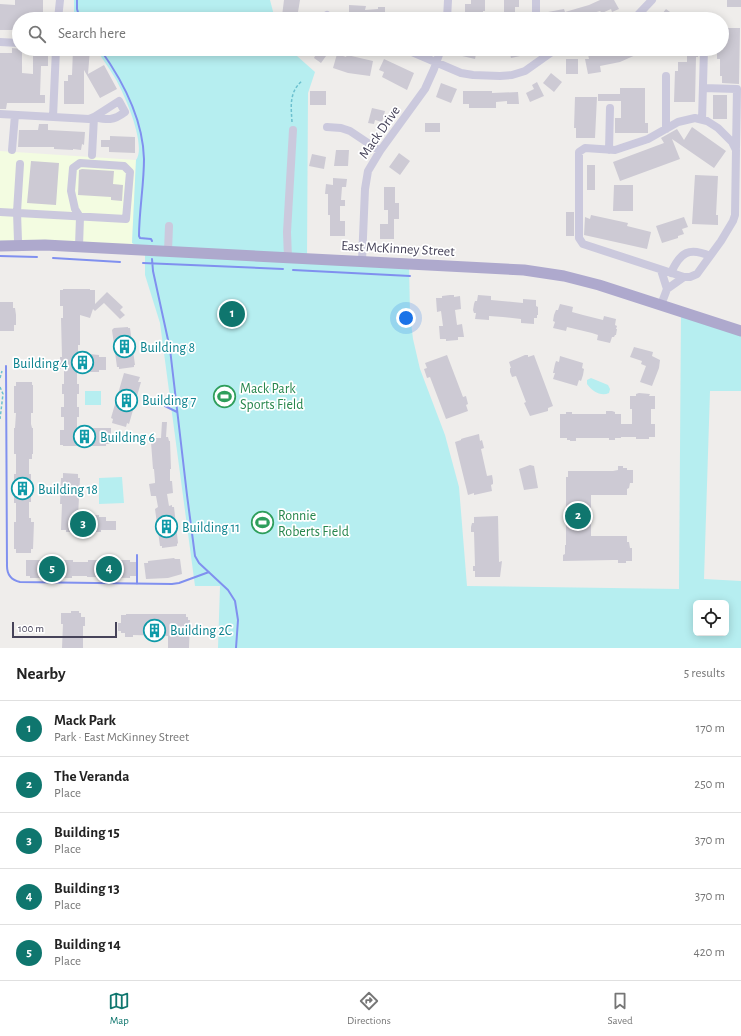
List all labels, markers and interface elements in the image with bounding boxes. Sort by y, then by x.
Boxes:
search box [12,12,729,56]
icon: search [26,23,48,45]
text: Search here [58,26,126,41]
street label: Mack Drive [357,104,403,161]
street label: East McKinney Street [341,239,456,259]
pin: 1 [219,299,245,329]
your location [396,308,416,328]
building icon: Building 8 [111,334,137,360]
place label: Building 8 [140,341,195,355]
building icon: Building 4 [70,350,96,376]
place label: Building 4 [13,357,68,371]
place label: Mack Park Sports Field [240,382,304,412]
sports icon: Mack Park Sports Field [211,383,237,409]
building icon: Building 7 [113,387,139,413]
place label: Building 7 [142,394,196,408]
building icon: Building 6 [72,424,98,450]
place label: Building 6 [100,431,155,445]
building icon: Building 18 [10,476,36,502]
place label: Building 18 [38,483,98,497]
pin: 2 [565,501,591,531]
pin: 3 [70,509,96,539]
place label: Ronnie Roberts Field [278,509,349,539]
sports icon: Ronnie Roberts Field [250,510,276,536]
building icon: Building 11 [154,514,180,540]
place label: Building 11 [182,521,240,535]
pin: 5 [39,554,65,584]
pin: 4 [96,554,122,584]
map controls [693,600,729,636]
button: locate [693,600,729,636]
building icon: Building 2C [141,617,167,643]
scale bar [12,620,117,639]
text: 100 m [18,623,44,634]
place label: Building 2C [170,624,232,638]
text: Nearby [16,665,66,682]
text: 5 results [684,667,725,680]
text: Mack Park [54,713,116,728]
text: 1 [27,722,31,735]
text: 170 m [696,722,725,735]
text: Park · East McKinney Street [54,731,189,744]
text: The Veranda [54,769,129,784]
text: 2 [26,778,32,791]
text: 250 m [694,778,725,791]
text: Place [54,787,81,800]
text: Building 15 [54,825,120,840]
text: 3 [26,834,32,847]
text: 370 m [695,834,725,847]
text: Place [54,843,81,856]
text: Building 13 [54,881,120,896]
text: 4 [26,890,32,903]
text: 370 m [695,890,725,903]
text: Place [54,899,81,912]
text: Building 14 [54,937,121,952]
text: 5 [26,946,32,959]
text: 420 m [693,946,725,959]
text: Place [54,955,81,968]
tab: Map [108,990,130,1027]
tab: Directions [347,990,391,1027]
tab: Saved [607,990,633,1027]

